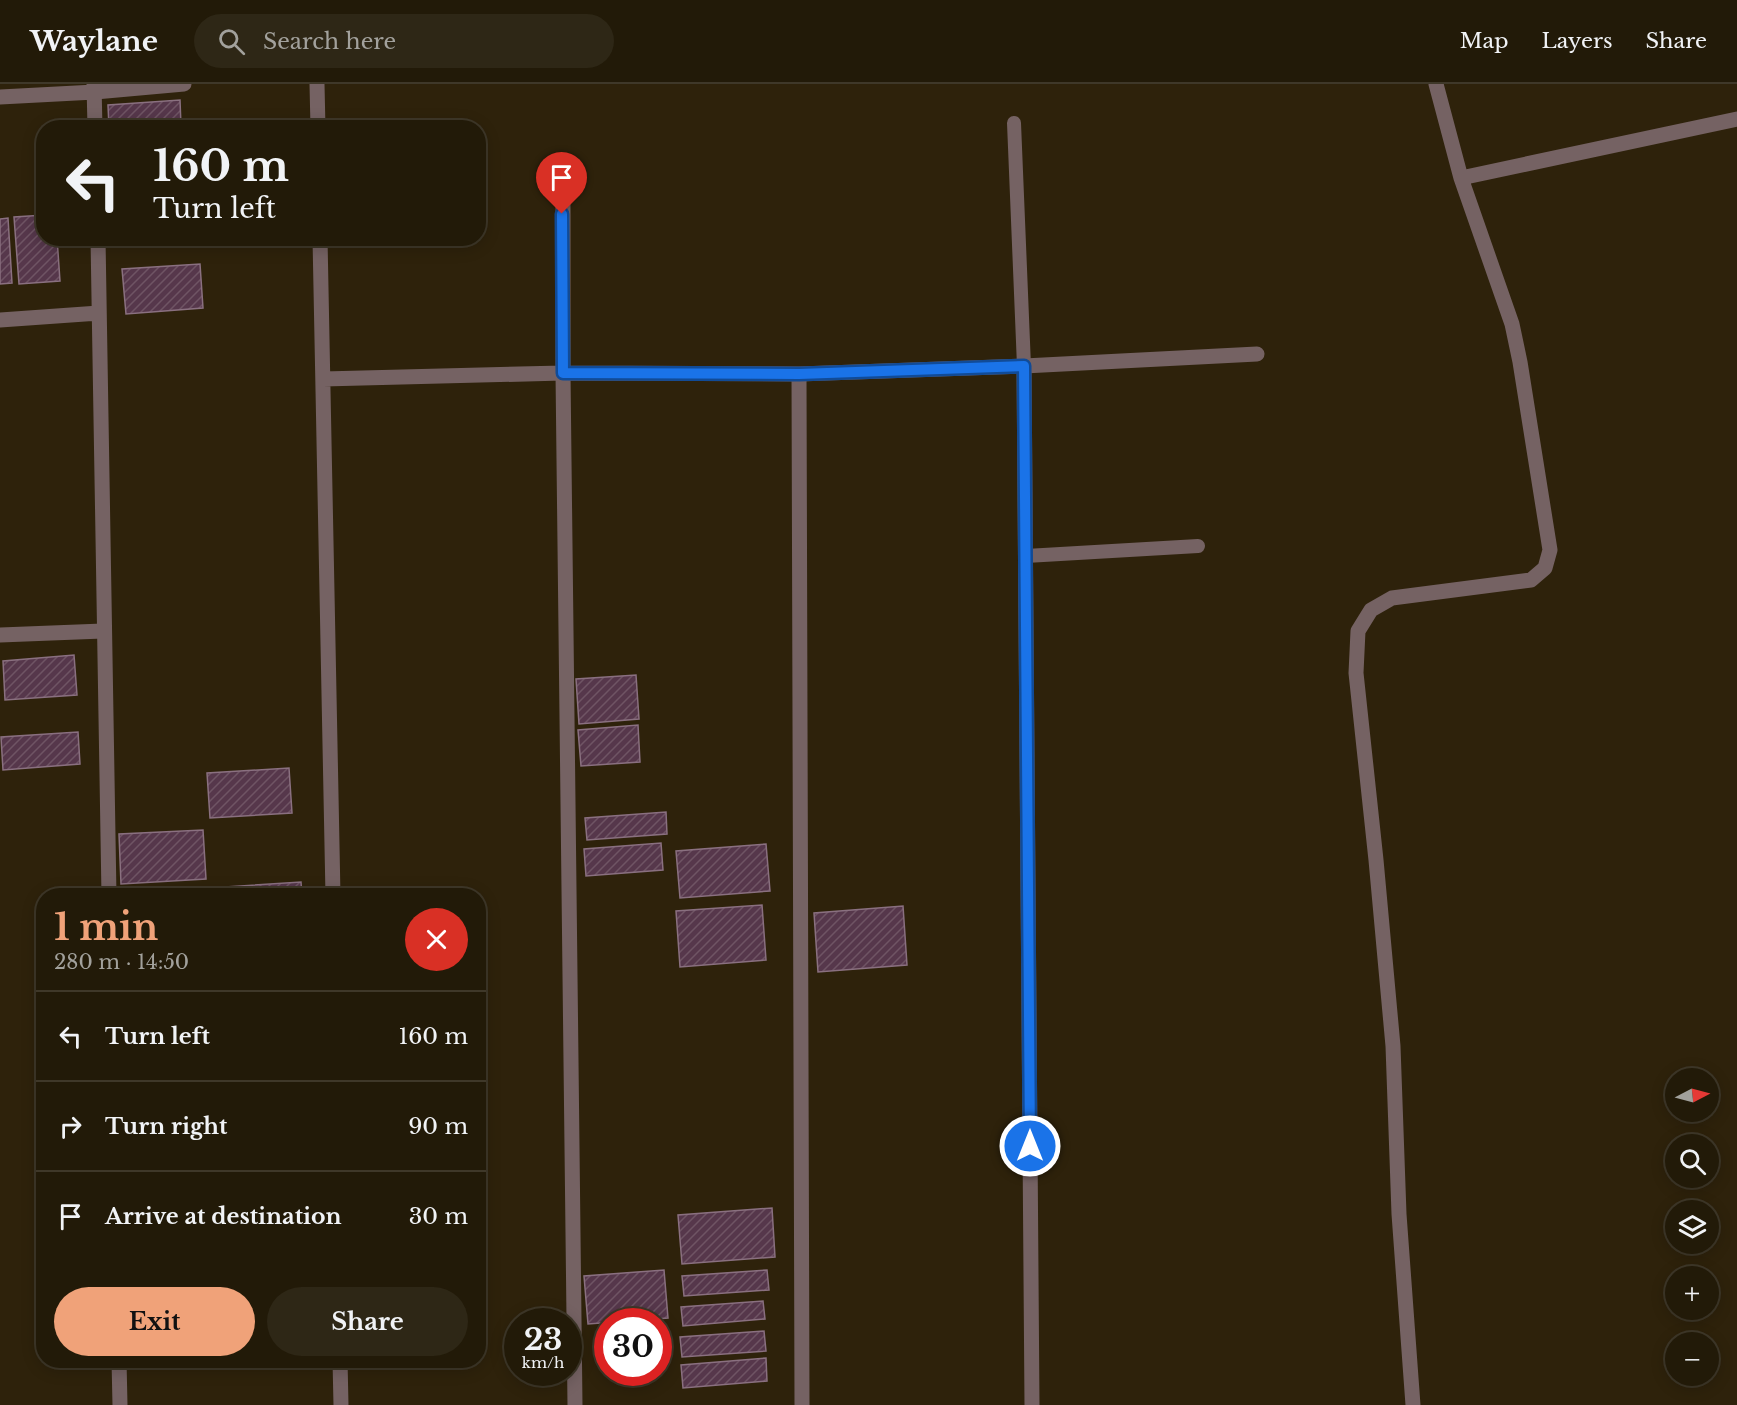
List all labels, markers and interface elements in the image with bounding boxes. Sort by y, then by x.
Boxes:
search box [194,14,614,68]
text: Waylane [30,24,158,59]
icon: search [215,25,248,58]
text: Search here [263,28,396,55]
text: Map [1460,28,1509,54]
text: Layers [1542,28,1613,54]
text: Share [1646,28,1707,54]
text: 160 m [153,140,289,192]
icon: left [54,144,132,222]
pin [536,152,587,214]
icon: arrive [545,161,578,194]
text: Turn left [153,192,276,225]
text: 1 min [54,905,158,950]
button: close [405,908,468,971]
text: 280 m · 14:50 [54,950,189,974]
icon: left [54,1020,87,1053]
text: Turn left [105,1023,210,1050]
text: 160 m [398,1023,468,1050]
north arrow [1665,1068,1719,1122]
map controls [1665,1068,1719,1386]
icon: right [54,1110,87,1143]
text: Turn right [105,1113,227,1140]
text: 90 m [408,1113,468,1140]
position arrow [998,1114,1062,1178]
button: search [1665,1134,1719,1188]
icon: arrive [54,1200,87,1233]
button: layers [1665,1200,1719,1254]
text: Arrive at destination [105,1203,342,1230]
text: 30 m [409,1203,468,1230]
button: + [1665,1266,1719,1320]
button: Exit [54,1287,255,1356]
button: Share [267,1287,468,1356]
speed limit sign: 30 [594,1308,672,1386]
text: 23 [524,1321,562,1358]
button: − [1665,1332,1719,1386]
text: km/h [522,1353,564,1372]

